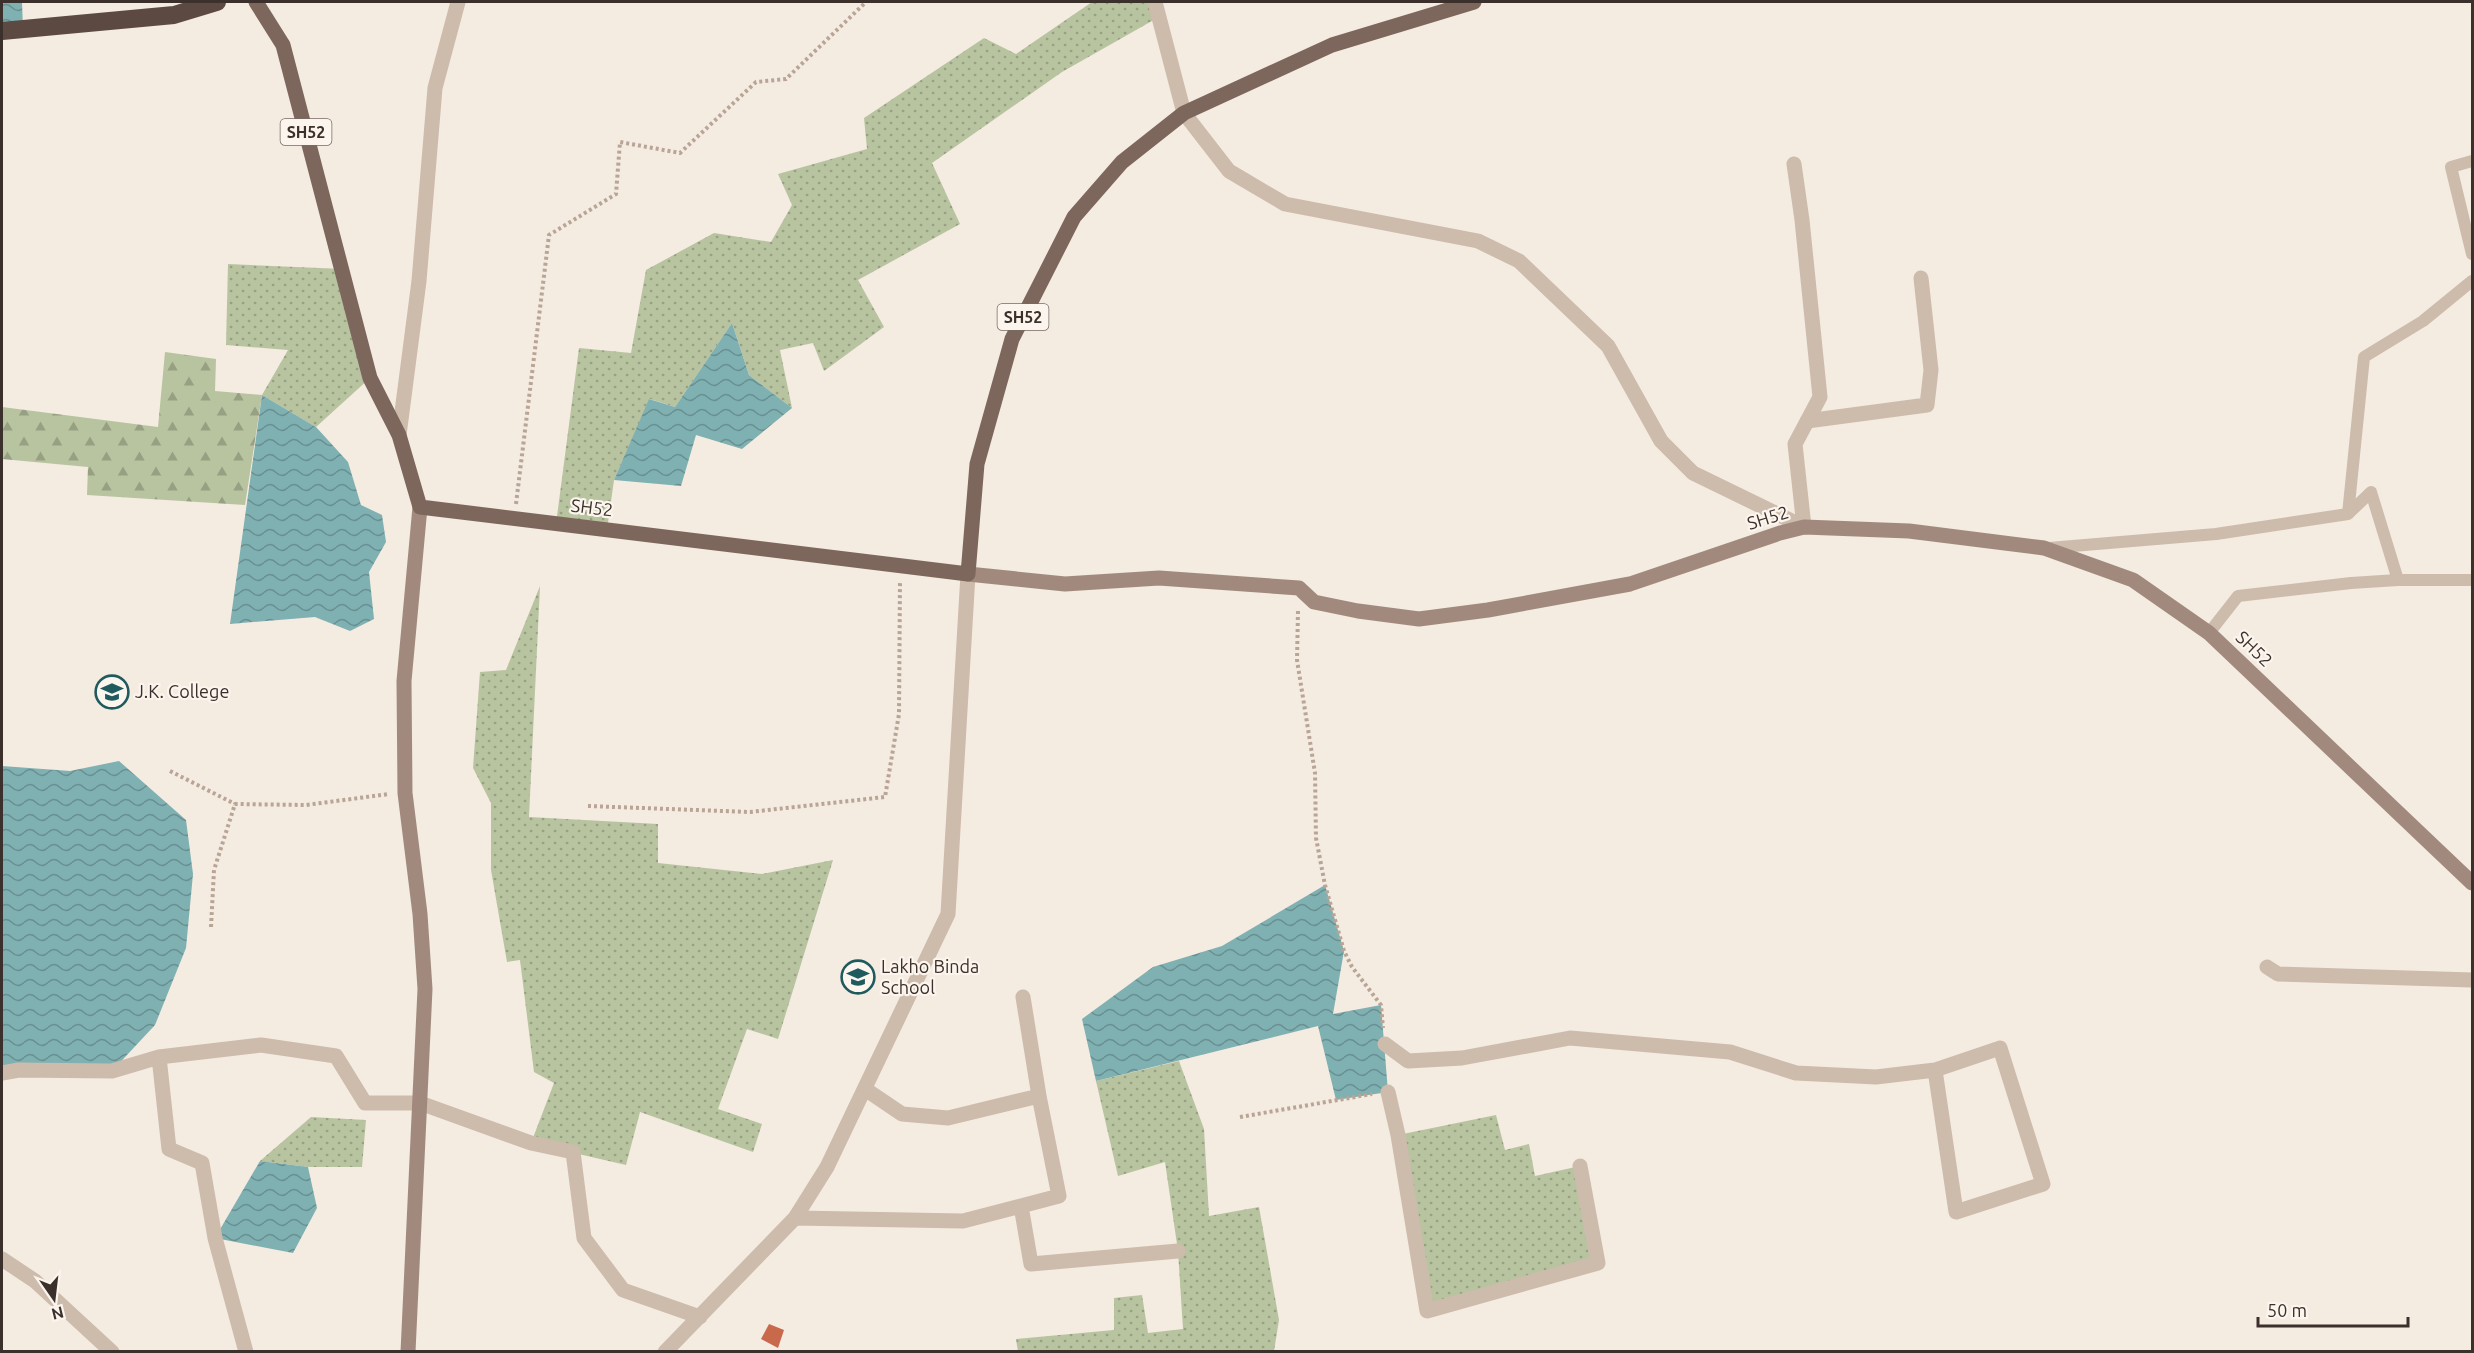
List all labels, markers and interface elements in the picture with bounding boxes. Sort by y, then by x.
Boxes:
road number: SH52 [280,119,332,145]
road number: SH52 [998,304,1048,330]
street label: SH52 [570,495,614,520]
street label: SH52 [1745,501,1791,533]
street label: SH52 [2233,626,2277,670]
school or university icon: J.K. College [94,674,130,710]
place label: J.K. College [135,681,229,701]
place label: Lakho Binda School [881,956,979,997]
school or university icon: Lakho Binda School [840,959,876,995]
north arrow [24,1269,84,1329]
scale bar [2258,1290,2408,1328]
text: 50 m [2267,1300,2307,1320]
text: N [50,1303,66,1324]

